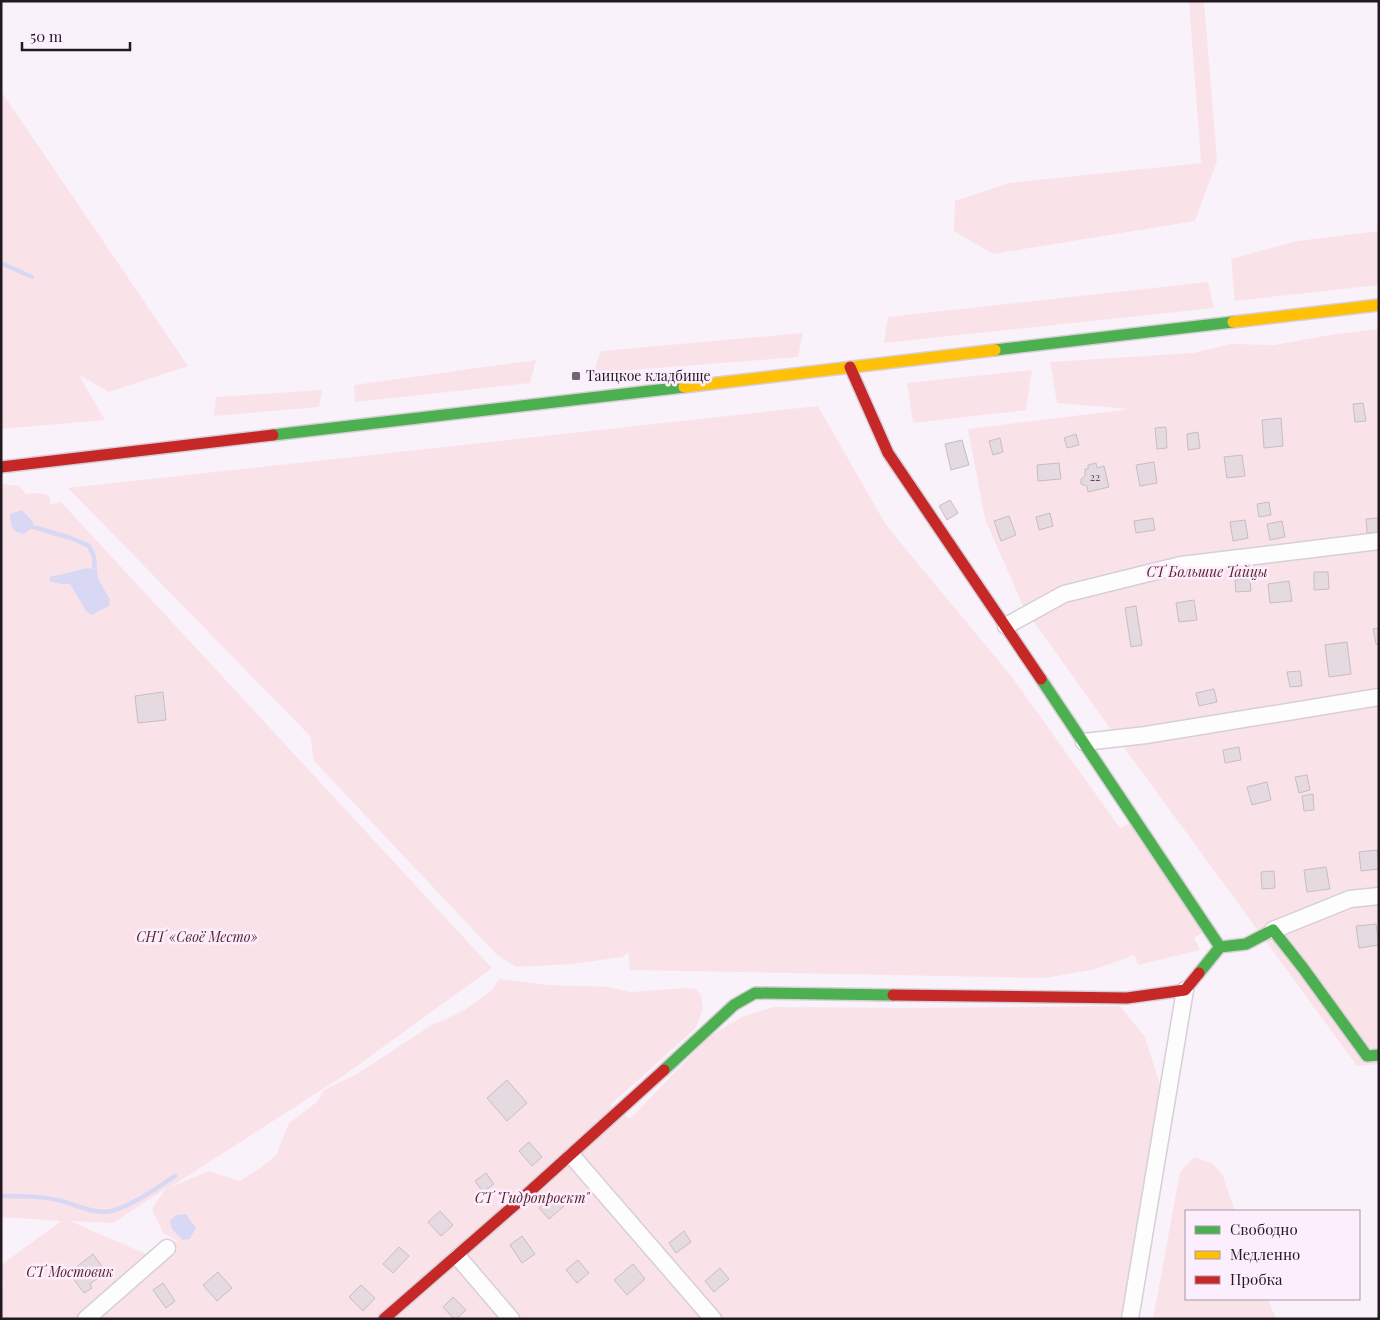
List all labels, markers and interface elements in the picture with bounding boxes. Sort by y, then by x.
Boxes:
scale bar [22,20,130,52]
text: 50 m [30,26,63,46]
place label: Таицкое кладбище [586,366,711,385]
marker: Таицкое кладбище [570,370,582,382]
house number: 22 [1090,469,1100,484]
park label: СТ Большие Тайцы [1146,562,1268,581]
park label: СНТ «Своё Место» [136,927,258,946]
park label: СТ "Гидропроект" [475,1188,590,1207]
legend [1185,1210,1360,1300]
text: Свободно [1230,1219,1298,1239]
text: Медленно [1230,1244,1300,1264]
park label: СТ Мостовик [26,1262,114,1281]
text: Пробка [1230,1269,1283,1289]

